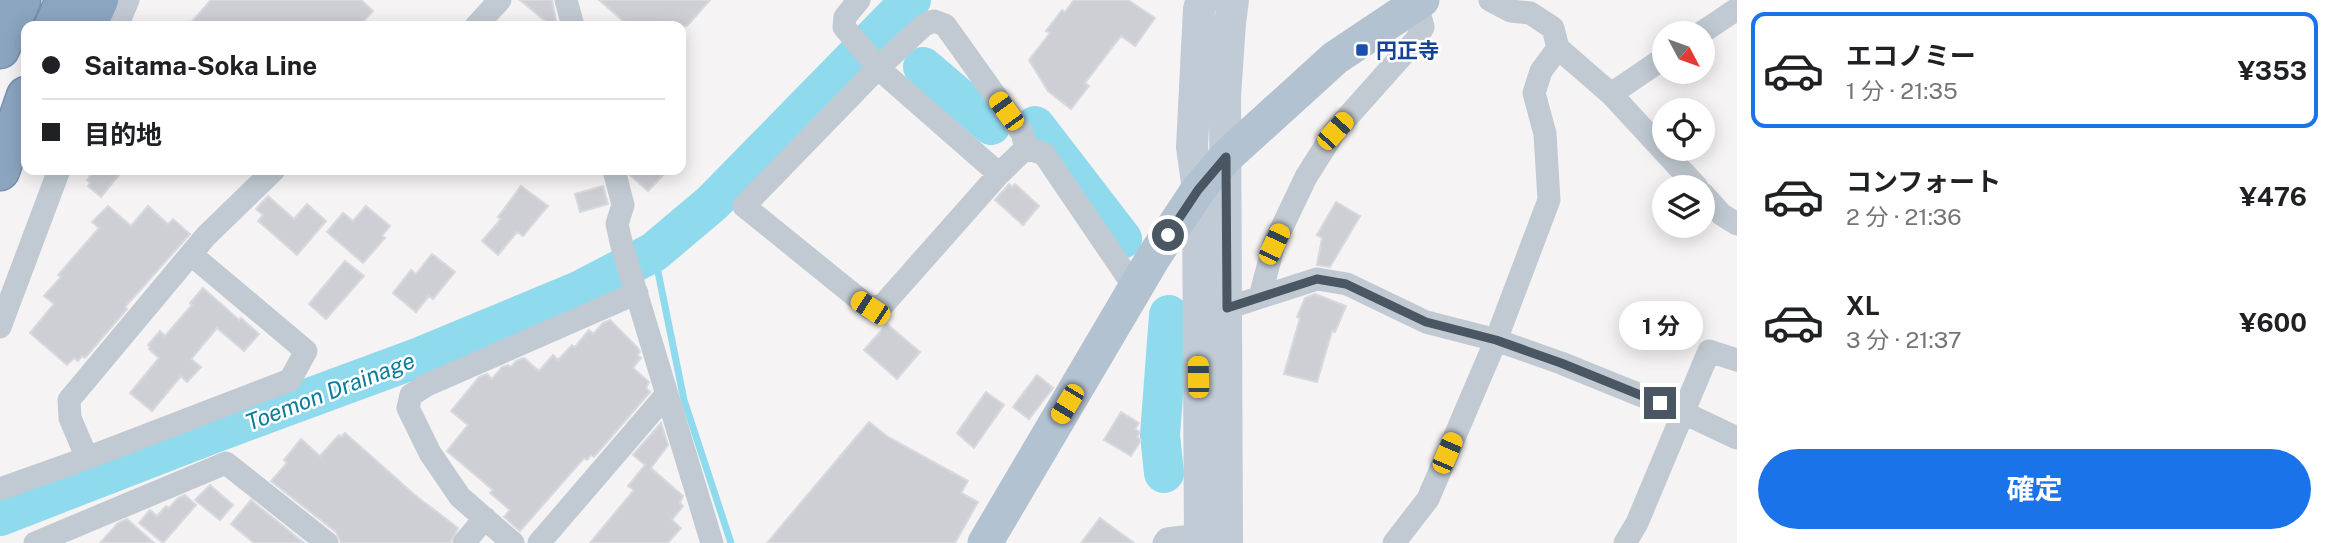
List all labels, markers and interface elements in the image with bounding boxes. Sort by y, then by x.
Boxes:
north arrow [1652,21,1715,84]
map controls [1652,21,1715,238]
place label: 円正寺 [1376,38,1439,63]
icon: car [1762,39,1825,102]
text: エコノミー [1846,40,1976,71]
marker: 円正寺 [1354,42,1370,58]
text: Saitama-Soka Line [84,50,317,81]
text: ¥353 [2238,55,2307,86]
text: 1 分 · 21:35 [1846,77,1958,104]
car [986,88,1027,134]
button: locate [1652,98,1715,161]
car [1314,108,1357,154]
text: 目的地 [84,119,162,150]
icon: car [1762,165,1825,228]
text: コンフォート [1846,166,2001,197]
button: layers [1652,175,1715,238]
text: ¥476 [2240,181,2307,212]
text: 2 分 · 21:36 [1846,203,1962,230]
route start [1152,219,1184,251]
car [1256,221,1293,267]
car [847,288,894,328]
text: XL [1846,290,1880,321]
icon: car [1762,291,1825,354]
callout: 1 分 [1618,302,1702,350]
text: ¥600 [2239,307,2307,338]
text: 1 分 [1642,312,1680,339]
text: 3 分 · 21:37 [1846,326,1962,353]
water label: Toemon Drainage [242,346,418,436]
car [1188,356,1209,398]
car [1048,381,1087,427]
route end [1644,387,1676,419]
car [1430,430,1465,476]
button: 確定 [1758,449,2311,529]

